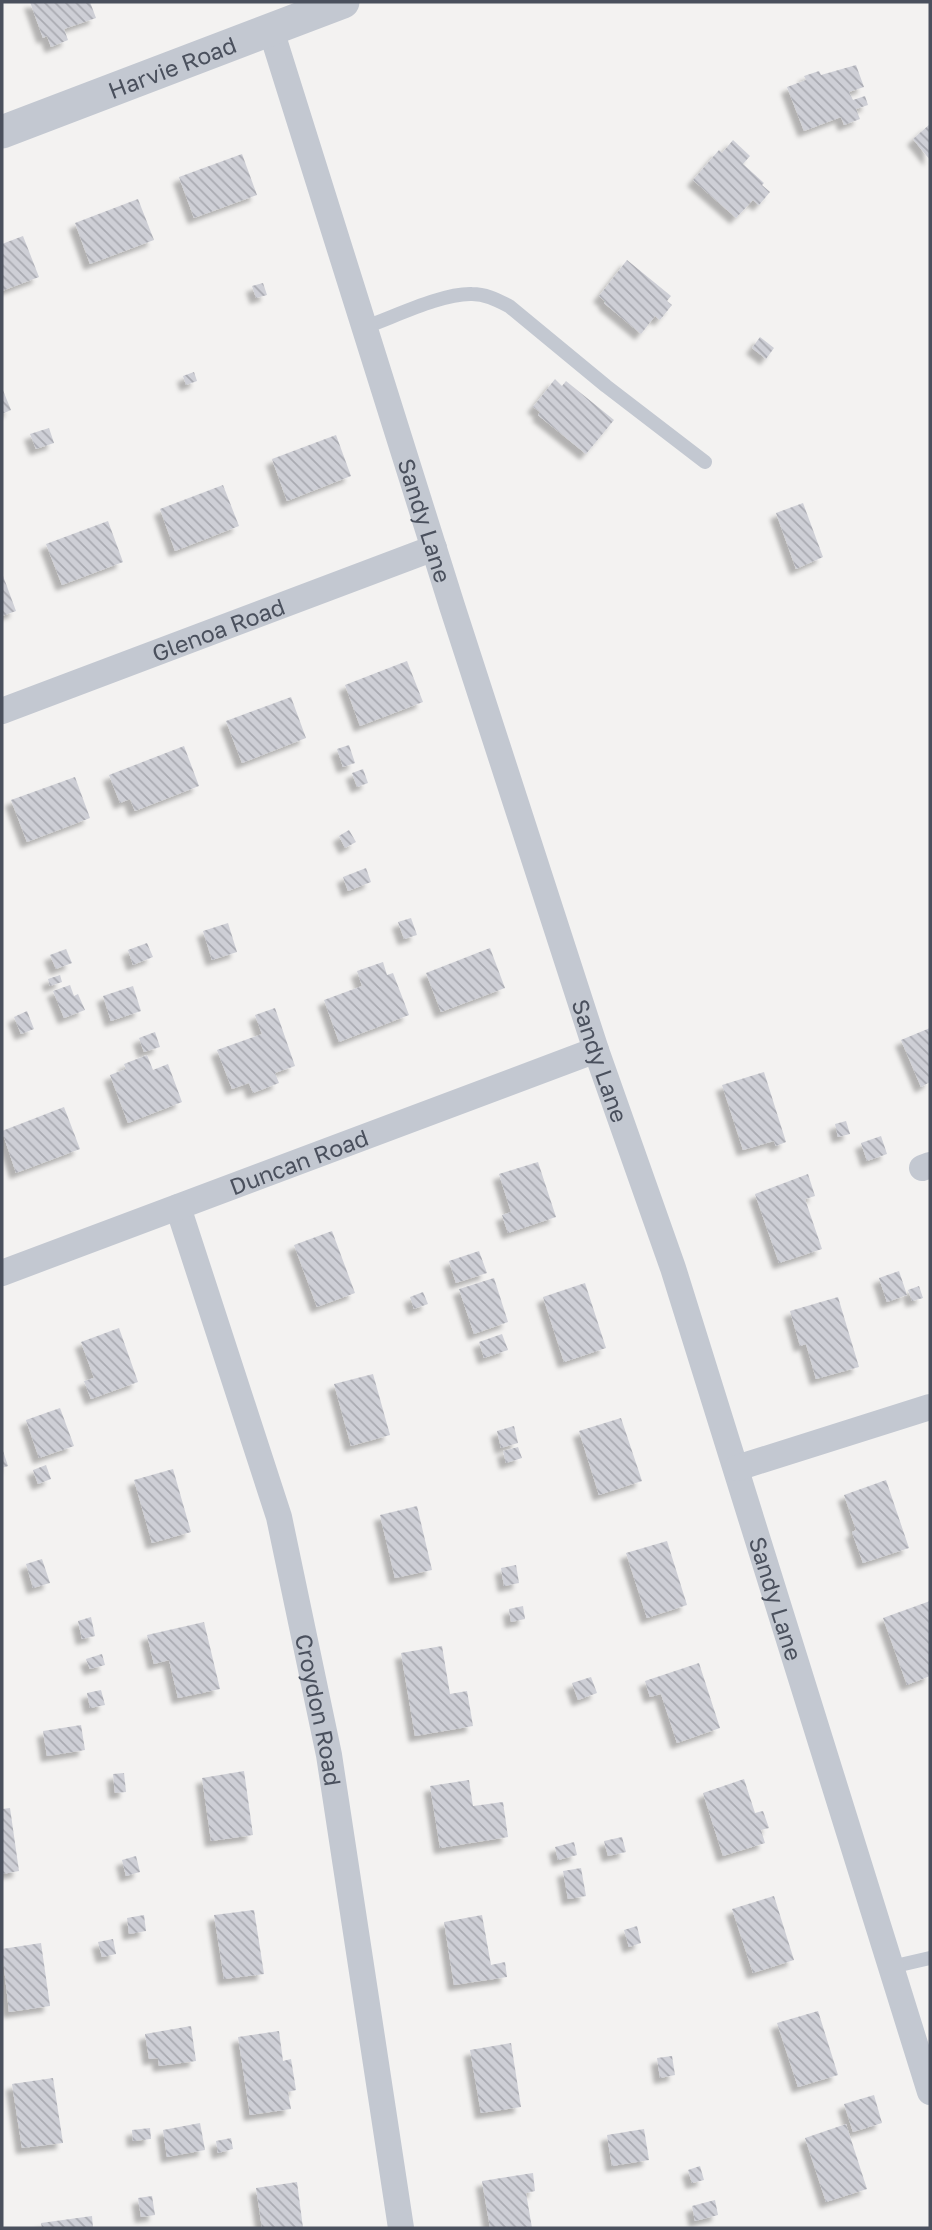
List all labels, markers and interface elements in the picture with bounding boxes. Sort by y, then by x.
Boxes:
street label: Harvie Road [104,30,240,104]
street label: Sandy Lane [392,455,458,586]
street label: Glenoa Road [148,592,288,667]
street label: Sandy Lane [566,995,634,1126]
street label: Duncan Road [225,1123,372,1200]
street label: Sandy Lane [744,1533,809,1664]
street label: Croydon Road [290,1631,348,1788]

